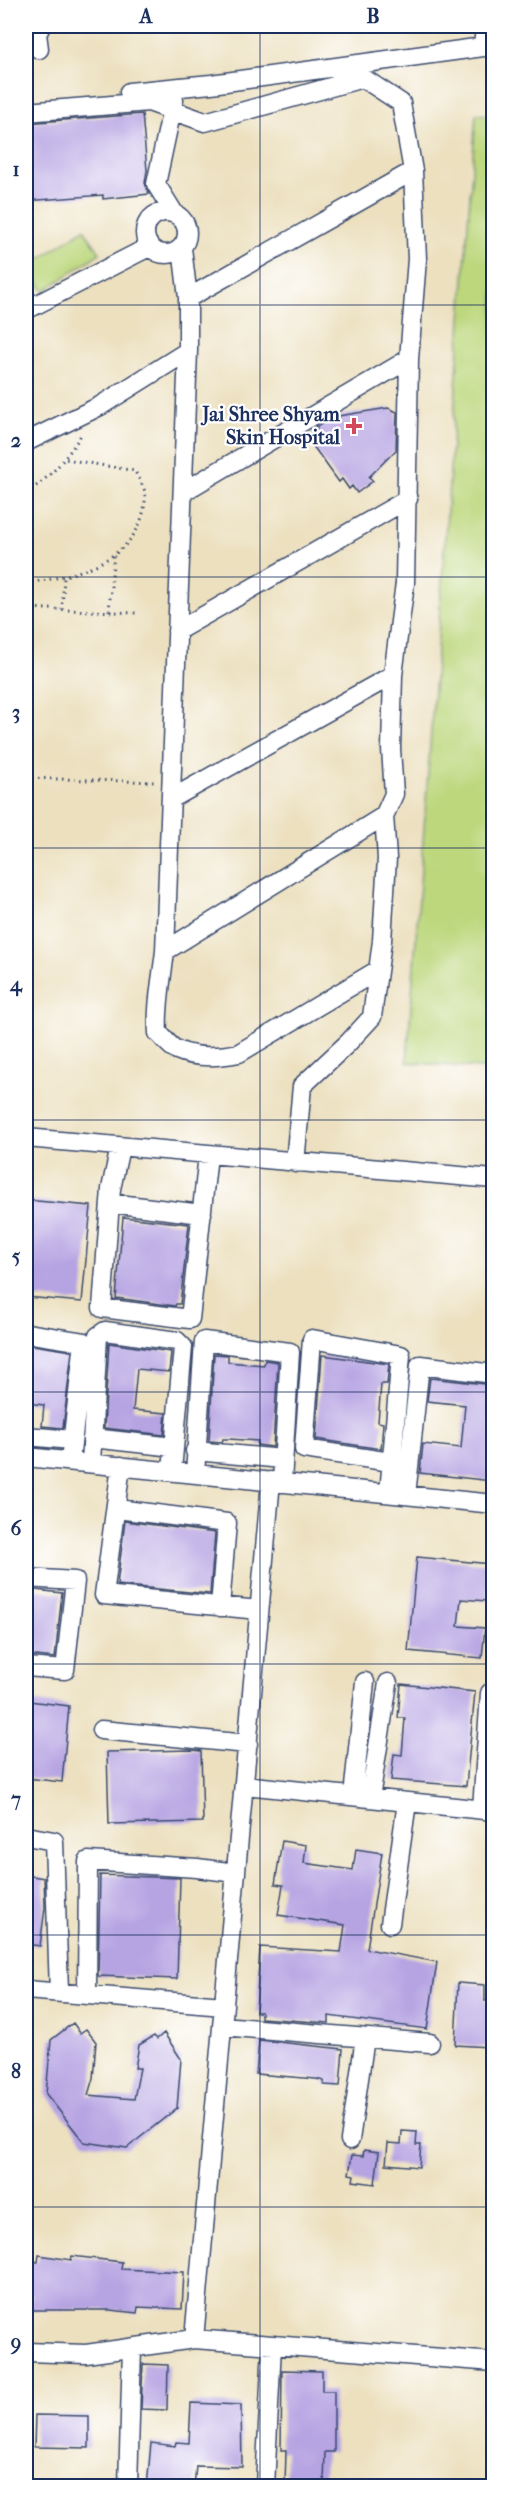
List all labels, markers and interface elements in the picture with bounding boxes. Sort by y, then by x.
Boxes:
text: A [138,5,154,28]
text: B [366,5,380,28]
text: 1 [12,158,20,181]
place label: Jai Shree Shyam Skin Hospital [200,403,340,449]
marker: Jai Shree Shyam Skin Hospital [345,417,363,435]
text: 2 [11,429,21,452]
text: 3 [12,701,20,724]
text: 4 [9,973,23,997]
text: 5 [12,1245,21,1268]
text: 6 [11,1517,23,1540]
text: 7 [10,1788,21,1811]
text: 8 [11,2060,21,2083]
text: 9 [10,2332,21,2355]

